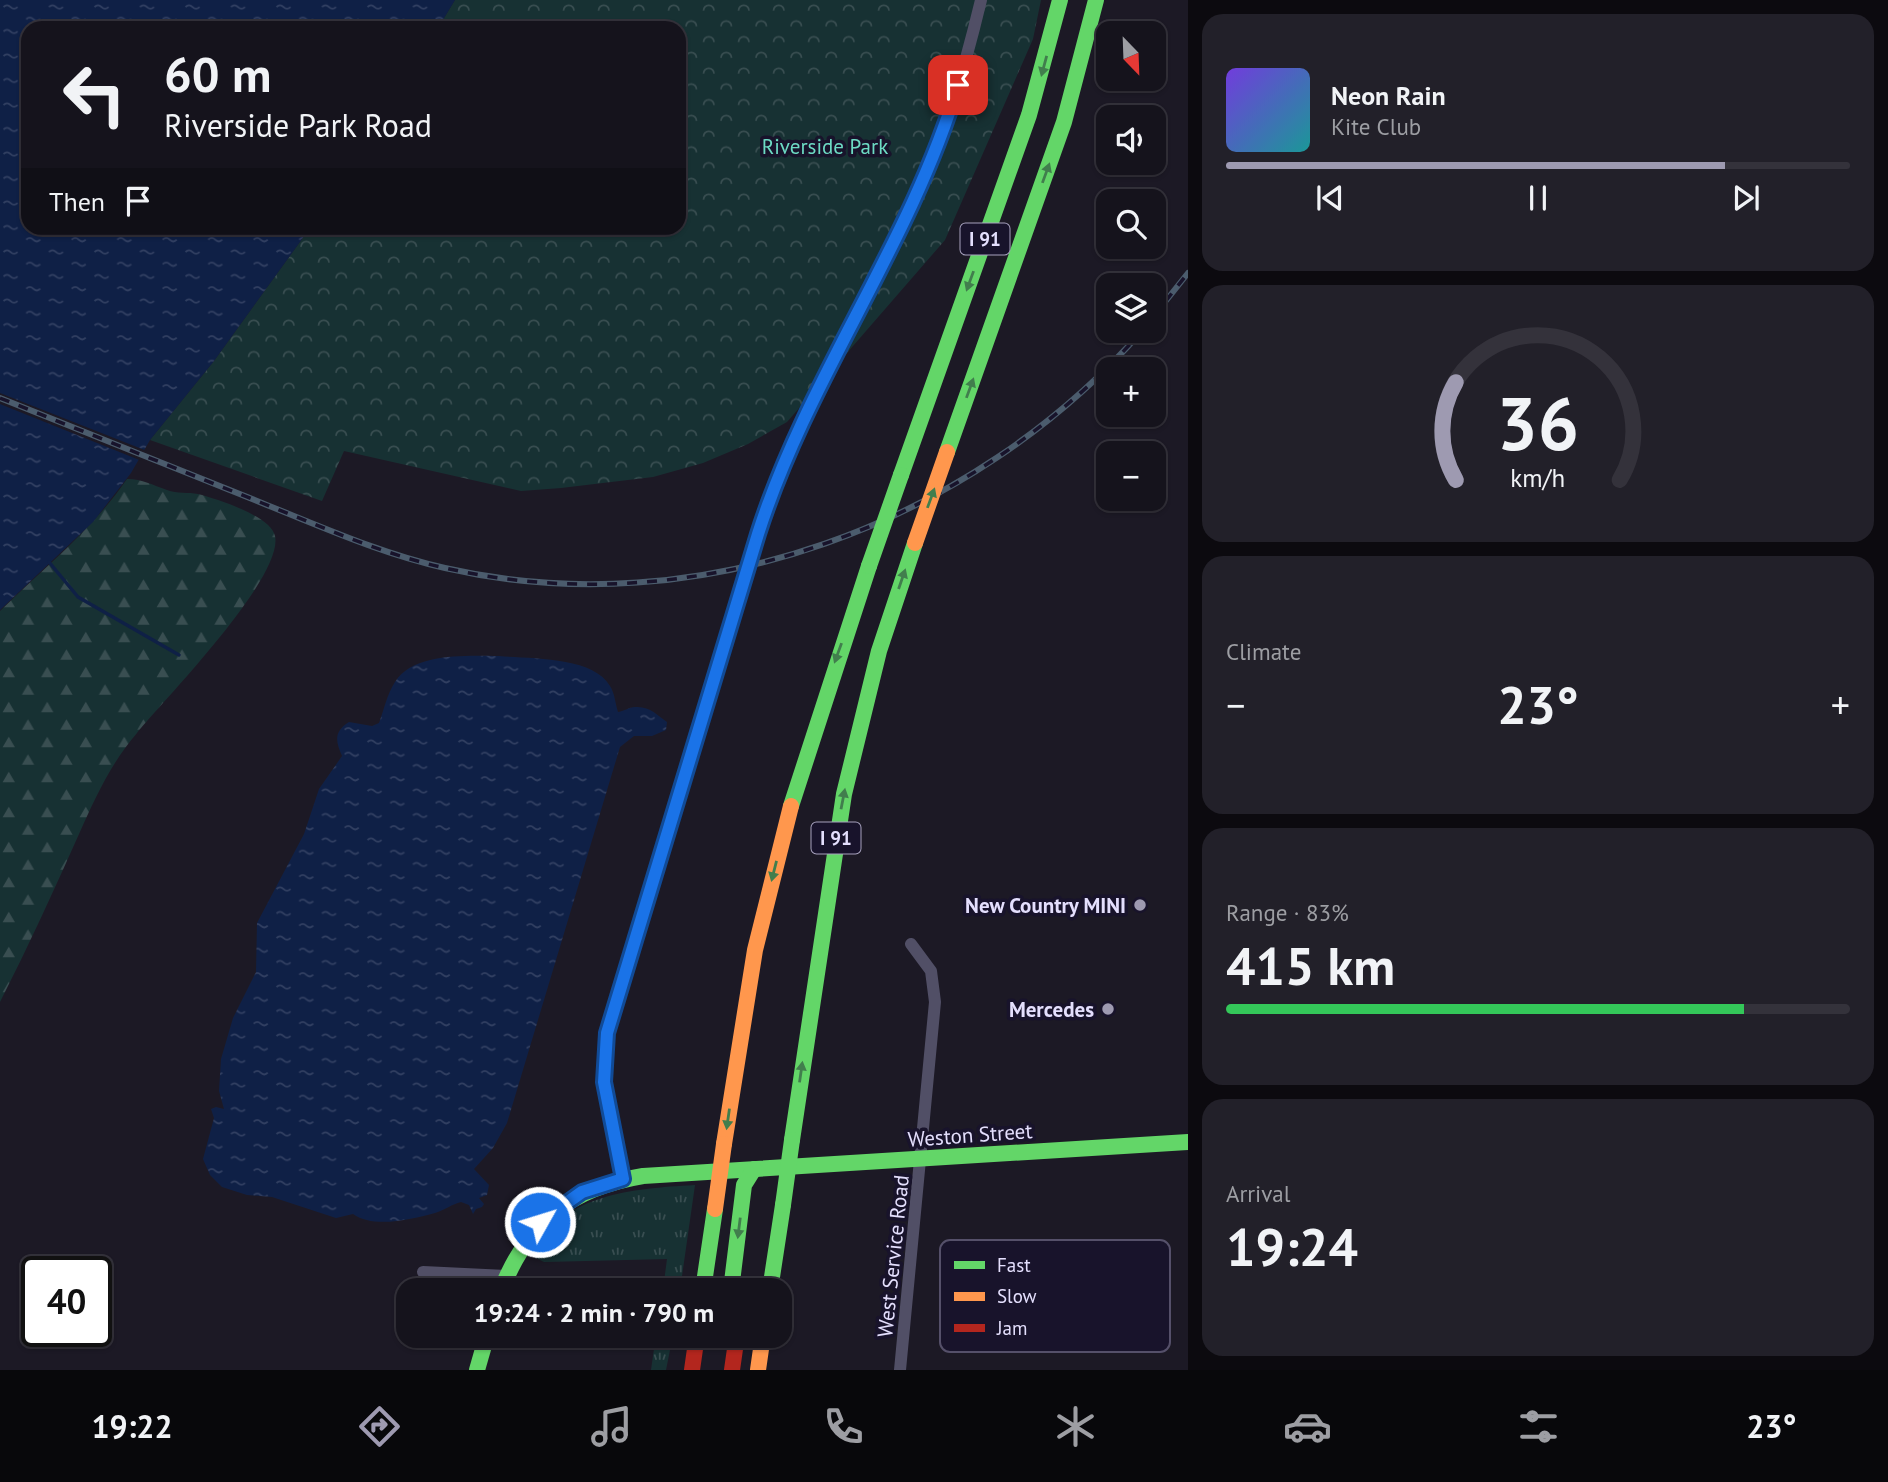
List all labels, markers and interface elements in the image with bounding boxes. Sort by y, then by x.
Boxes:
north arrow [1096,21,1166,91]
map controls [1096,21,1166,511]
text: 60 m [164,42,271,106]
icon: left [49,49,140,140]
pin [928,55,988,115]
one-way arrow [1038,56,1049,78]
icon: arrive [939,66,977,104]
text: Neon Rain [1331,79,1446,112]
text: Riverside Park Road [164,104,432,146]
button: sound [1096,105,1166,175]
text: Kite Club [1331,112,1421,141]
park label: Riverside Park [762,133,888,160]
one-way arrow [1041,163,1052,184]
icon: previous [1311,179,1349,217]
icon: pause [1519,179,1557,217]
icon: next [1727,179,1765,217]
icon: arrive [119,182,157,220]
text: Then [49,185,105,218]
button: search [1096,189,1166,259]
road number: I 91 [960,224,1010,255]
one-way arrow [964,271,975,292]
button: layers [1096,273,1166,343]
button: + [1096,357,1166,427]
text: 36 [1497,376,1579,470]
one-way arrow [965,377,976,398]
button: − [1096,441,1166,511]
text: km/h [1511,462,1565,494]
one-way arrow [926,487,937,508]
one-way arrow [897,569,908,590]
text: Climate [1226,637,1301,666]
one-way arrow [832,643,843,664]
text: 23° [1497,671,1579,738]
text: − [1226,680,1245,729]
text: + [1831,680,1850,729]
one-way arrow [838,788,849,810]
road number: I 91 [812,822,860,853]
one-way arrow [768,860,779,882]
place label: New Country MINI [965,892,1126,919]
marker: New Country MINI [1132,897,1148,913]
text: Range · 83% [1226,898,1349,927]
text: 415 km [1226,932,1395,999]
place label: Mercedes [1009,996,1094,1023]
marker: Mercedes [1100,1001,1116,1017]
one-way arrow [796,1061,807,1083]
one-way arrow [722,1108,733,1130]
street label: Weston Street [907,1117,1033,1153]
street label: West Service Road [871,1173,915,1339]
text: Arrival [1226,1179,1290,1208]
position arrow [503,1185,577,1259]
text: 19:24 [1226,1213,1358,1280]
one-way arrow [733,1217,744,1239]
legend [940,1240,1170,1352]
text: Fast [997,1253,1031,1277]
speed limit sign: 40 [21,1256,112,1347]
text: Slow [997,1284,1037,1308]
text: 19:24 · 2 min · 790 m [474,1296,714,1329]
text: Jam [996,1316,1027,1340]
icon: directions [355,1402,404,1451]
icon: music [587,1402,636,1451]
icon: phone [819,1402,868,1451]
icon: climate [1051,1402,1100,1451]
icon: car [1283,1402,1332,1451]
icon: filters [1514,1402,1563,1451]
text: 19:22 [91,1405,173,1447]
text: 23° [1746,1405,1797,1447]

